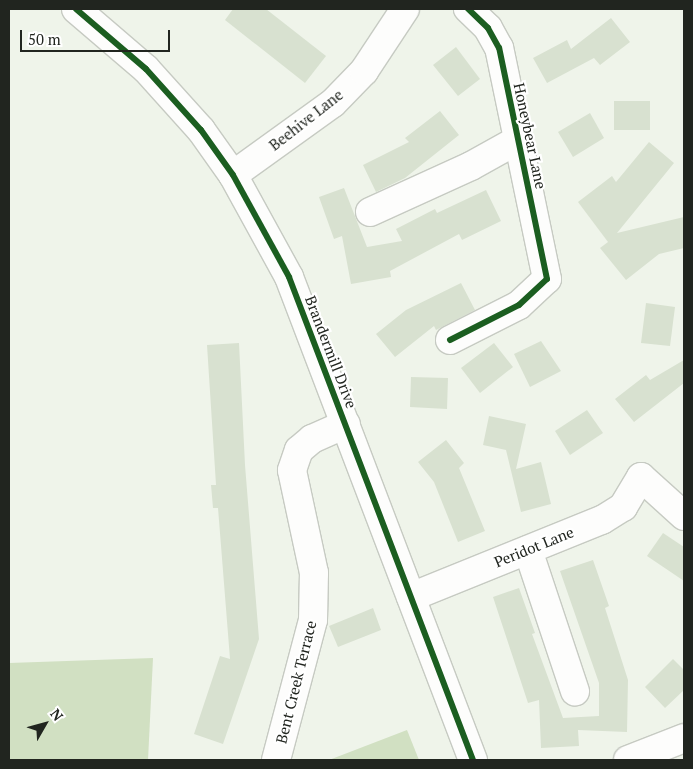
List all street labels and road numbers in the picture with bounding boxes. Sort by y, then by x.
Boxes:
street label: Honeybear Lane [510,81,550,191]
street label: Beehive Lane [266,86,346,154]
street label: Brandermill Drive [301,293,361,411]
street label: Peridot Lane [492,523,576,571]
street label: Bent Creek Terrace [272,619,320,745]

